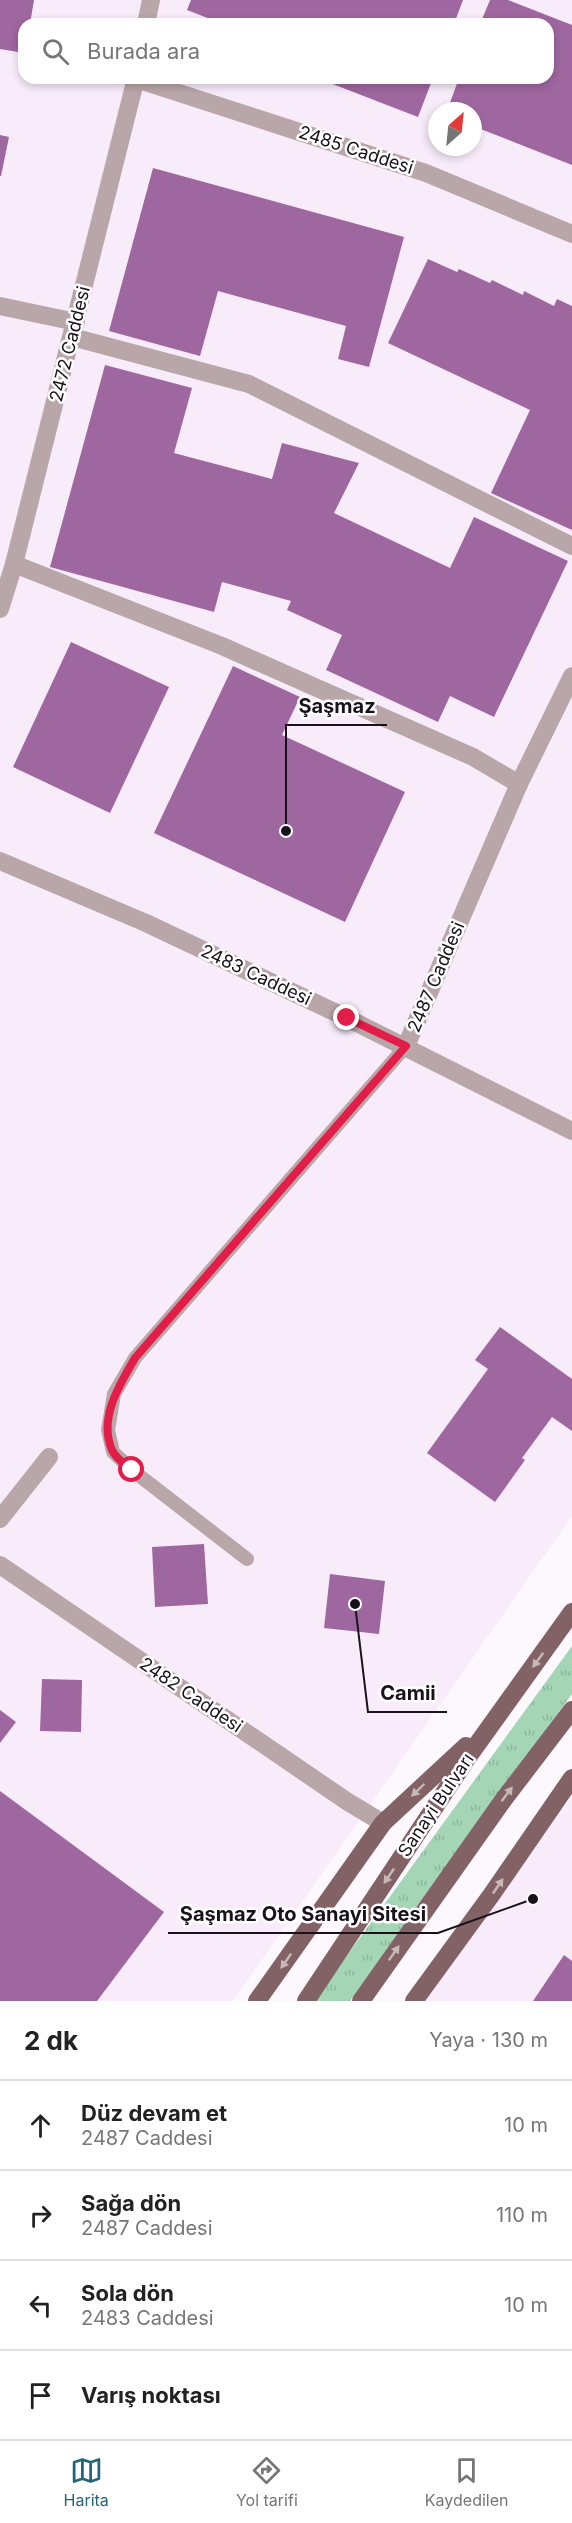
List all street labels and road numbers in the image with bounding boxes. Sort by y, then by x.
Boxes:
street label: 2485 Caddesi [296,121,416,178]
street label: 2472 Caddesi [45,284,94,404]
street label: 2487 Caddesi [403,918,468,1035]
street label: 2483 Caddesi [198,940,315,1009]
street label: 2482 Caddesi [136,1653,247,1737]
street label: Sanayi Bulvarı [393,1749,478,1860]

